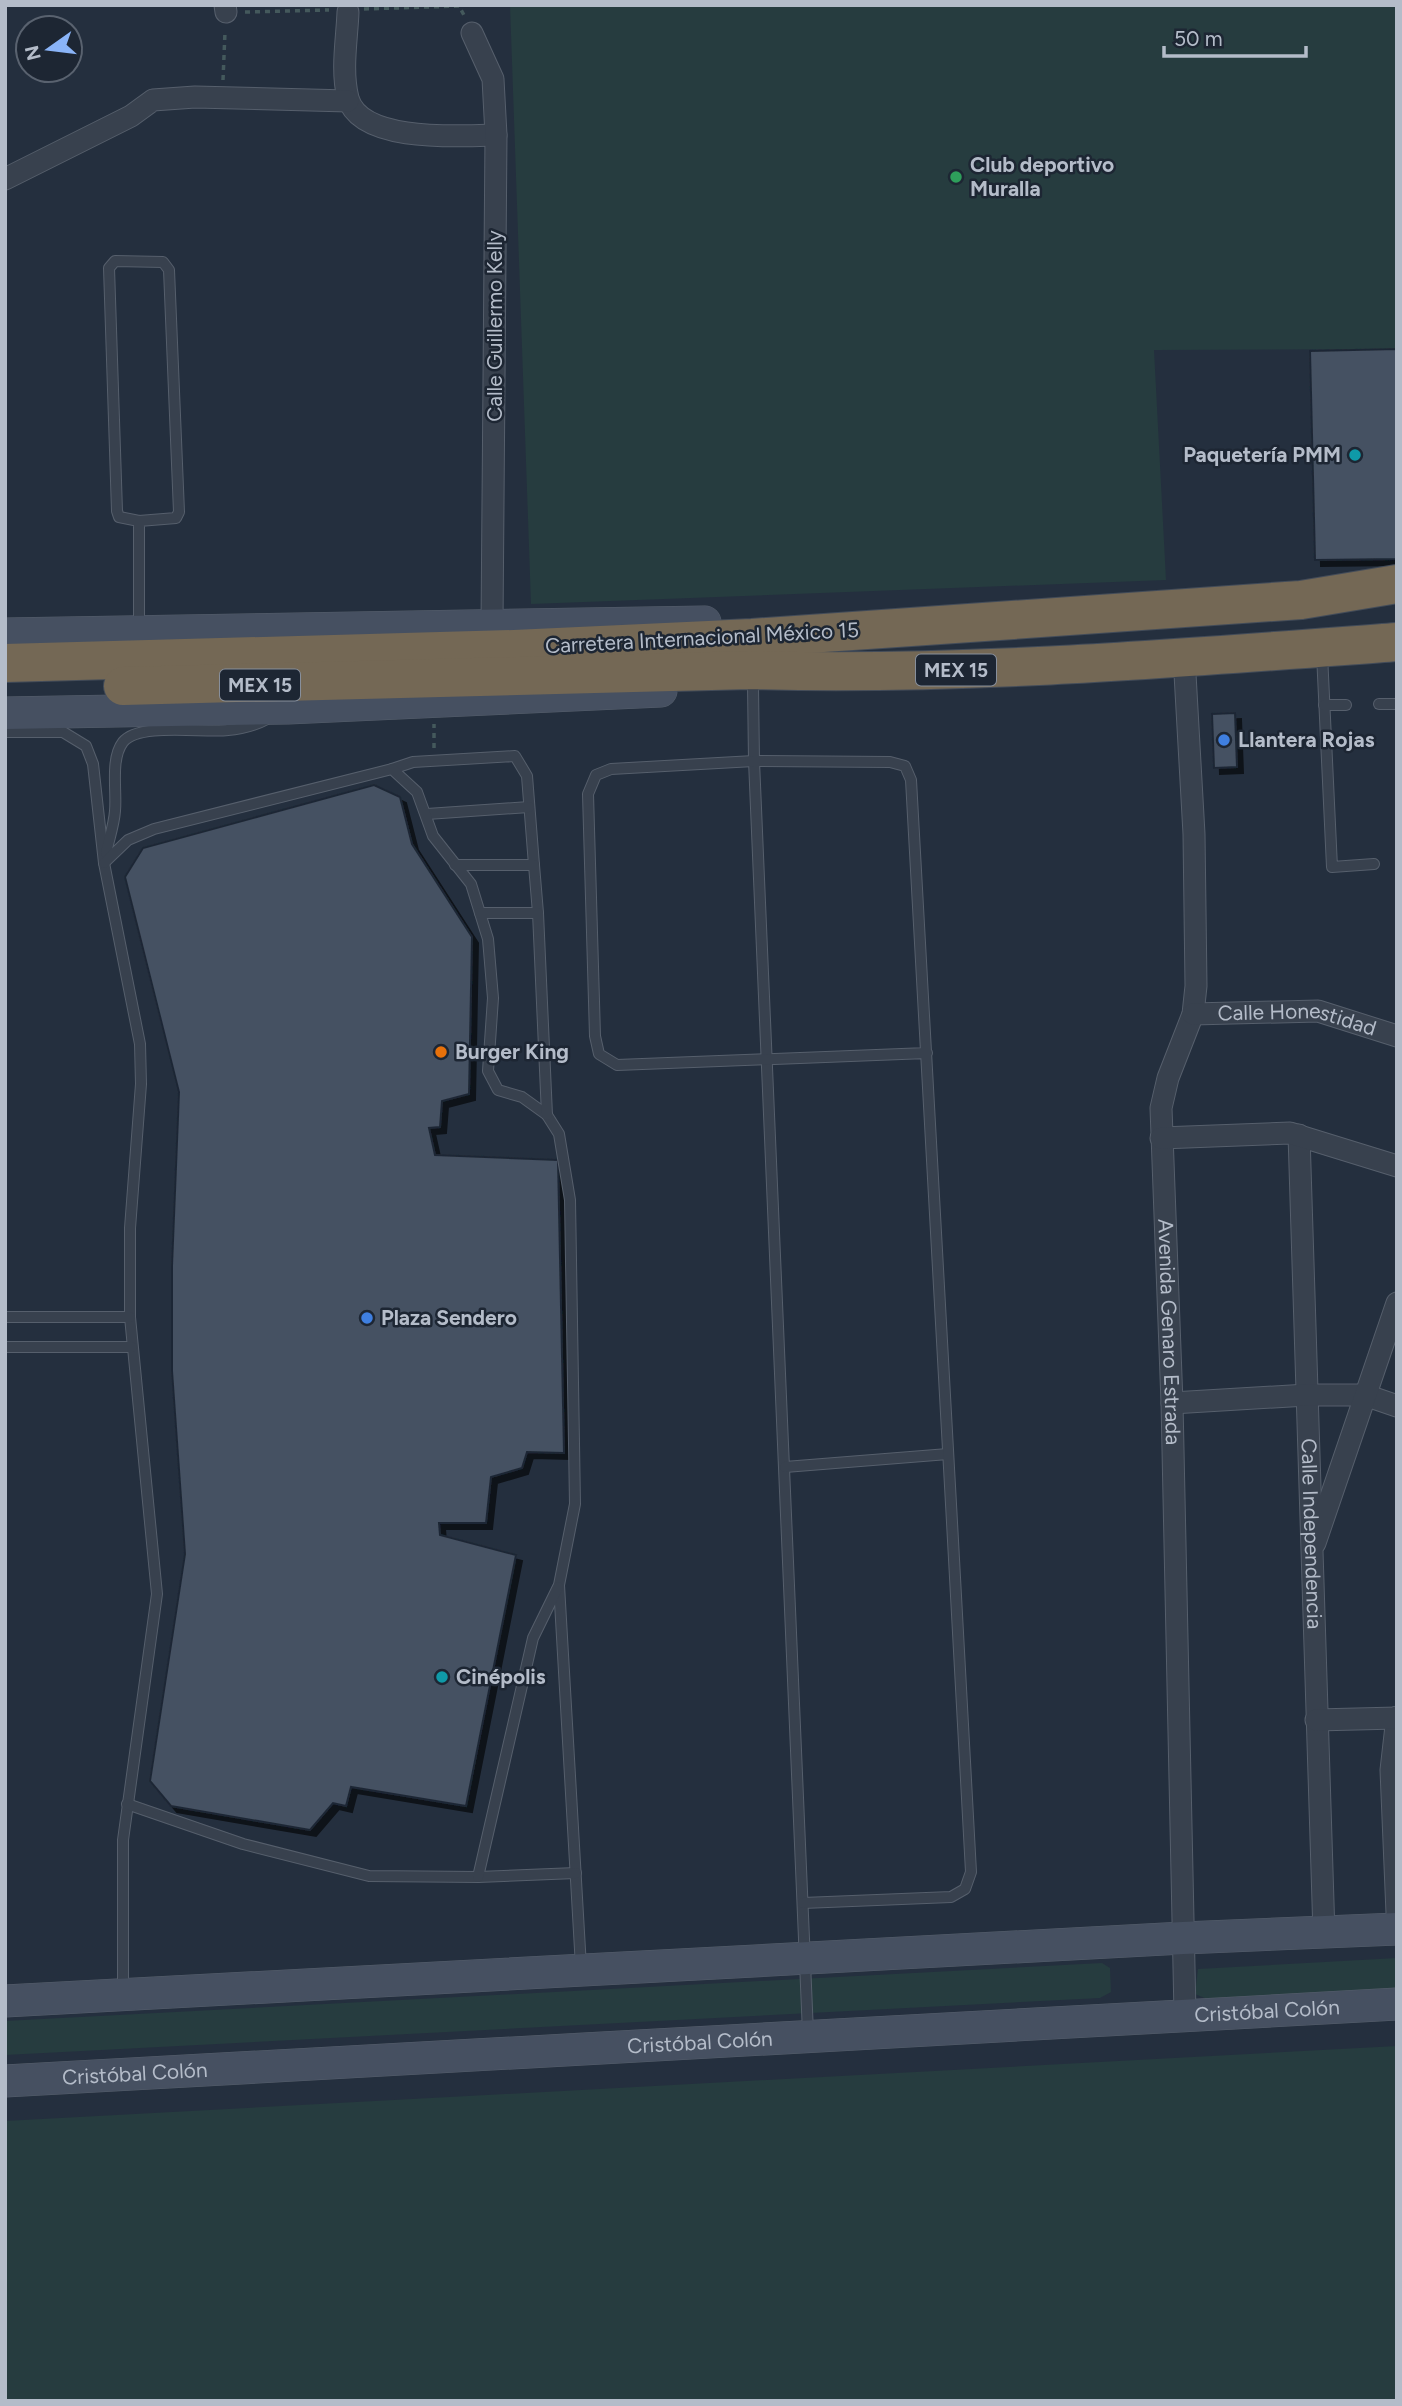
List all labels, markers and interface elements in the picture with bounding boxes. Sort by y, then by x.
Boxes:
north arrow [14,14,84,84]
scale bar [1164,14,1306,58]
text: 50 m [1174,26,1223,51]
text: N [20,43,46,63]
place label: Club deportivo Muralla [970,152,1114,201]
marker: Club deportivo Muralla [948,169,964,185]
street label: Calle Guillermo Kelly [482,230,507,422]
place label: Paquetería PMM [1183,442,1341,467]
marker: Paquetería PMM [1347,447,1363,463]
street label: Carretera Internacional México 15 [544,617,860,658]
road number: MEX 15 [916,654,996,685]
road number: MEX 15 [220,670,300,700]
place label: Llantera Rojas [1238,727,1375,752]
marker: Llantera Rojas [1216,732,1232,748]
street label: Calle Honestidad [1217,998,1380,1041]
place label: Burger King [455,1039,569,1064]
marker: Burger King [433,1044,449,1060]
street label: Avenida Genaro Estrada [1153,1218,1186,1445]
place label: Plaza Sendero [381,1305,517,1330]
marker: Plaza Sendero [359,1310,375,1326]
street label: Calle Independencia [1296,1438,1327,1630]
place label: Cinépolis [456,1664,546,1689]
marker: Cinépolis [434,1669,450,1685]
street label: Cristóbal Colón [1194,1994,1340,2027]
street label: Cristóbal Colón [626,2026,773,2059]
street label: Cristóbal Colón [61,2057,208,2090]

